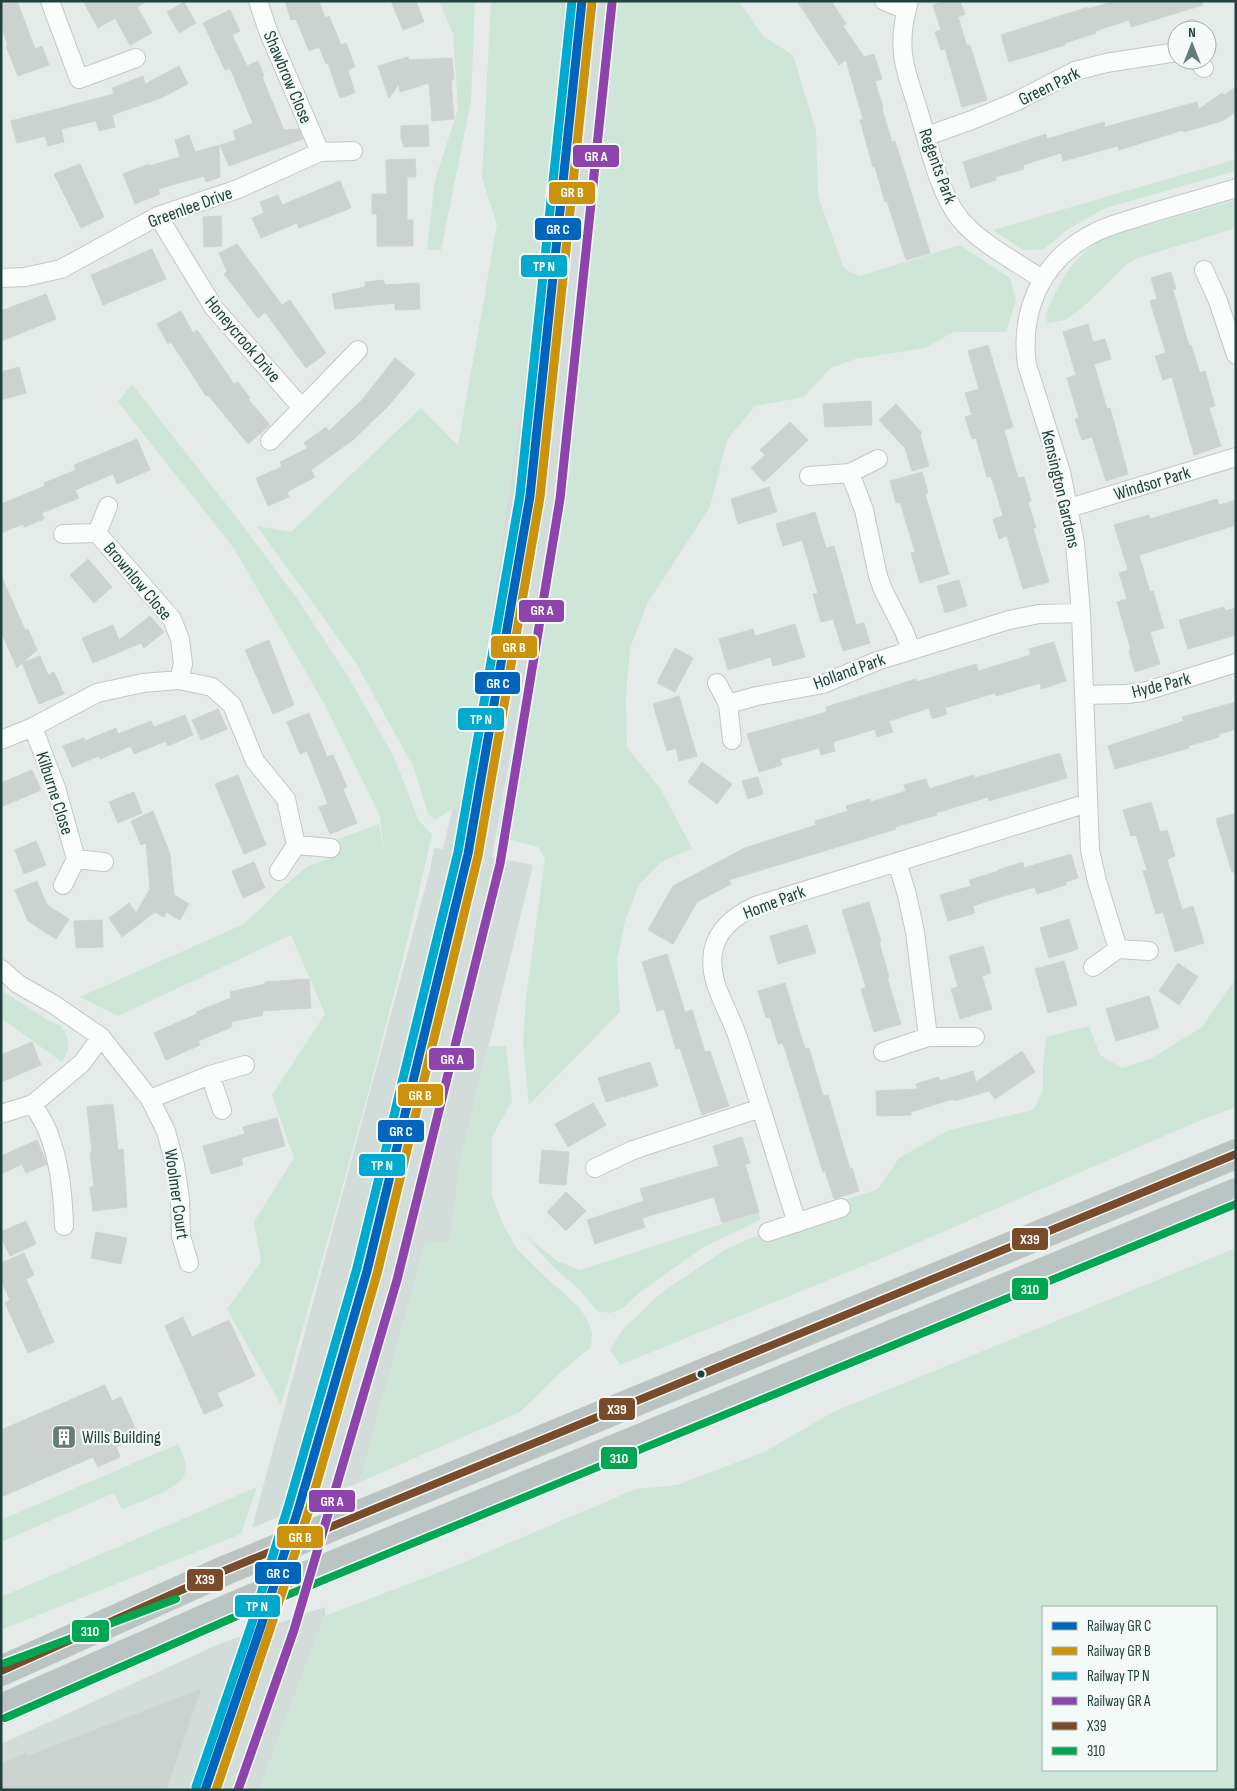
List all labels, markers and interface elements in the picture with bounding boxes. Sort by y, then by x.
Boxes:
north arrow [1167,20,1217,70]
text: N [1188,24,1196,41]
street label: Shawbrow Close [259,28,316,127]
street label: Green Park [1015,63,1083,110]
street label: Regents Park [914,126,961,207]
line badge: GR A [572,144,620,168]
text: GR A [584,148,608,165]
line badge: GR B [548,181,596,205]
street label: Greenlee Drive [145,183,235,232]
text: GR B [560,184,584,201]
line badge: GR C [534,217,582,241]
text: GR C [546,221,570,238]
line badge: TP N [520,254,568,278]
text: TP N [533,258,555,275]
street label: Honeycrook Drive [200,292,285,387]
street label: Kensington Gardens [1037,428,1084,550]
street label: Windsor Park [1112,462,1193,505]
street label: Brownlow Close [99,538,176,624]
line badge: GR A [518,599,565,623]
text: GR A [530,602,554,619]
line badge: GR B [490,635,538,659]
text: GR B [502,639,526,656]
street label: Holland Park [811,649,888,694]
street label: Hyde Park [1130,668,1193,703]
line badge: GR C [474,671,521,695]
text: GR C [486,675,510,692]
line badge: TP N [457,707,505,731]
text: TP N [470,711,492,728]
street label: Kilburne Close [31,749,78,837]
street label: Home Park [740,881,808,924]
line badge: GR A [428,1047,475,1071]
text: GR A [440,1051,464,1068]
line badge: GR B [397,1083,444,1107]
text: GR B [408,1087,432,1104]
line badge: GR C [377,1119,425,1143]
text: GR C [389,1123,413,1140]
street label: Woolmer Court [160,1148,193,1241]
line badge: TP N [358,1153,406,1177]
text: TP N [371,1157,393,1174]
line badge: X39 [1011,1227,1049,1251]
text: X39 [1019,1231,1040,1248]
line badge: 310 [1011,1277,1049,1301]
text: 310 [1021,1281,1040,1298]
unlabelled marker [696,1369,706,1379]
line badge: X39 [598,1397,636,1421]
text: X39 [606,1401,627,1418]
building icon: Wills Building [51,1424,77,1450]
place label: Wills Building [82,1427,161,1448]
line badge: 310 [600,1446,638,1470]
text: 310 [610,1450,629,1467]
line badge: GR A [308,1489,356,1513]
text: GR A [320,1493,344,1510]
line badge: GR B [276,1525,324,1549]
text: GR B [288,1529,312,1546]
line badge: GR C [254,1561,302,1585]
text: GR C [266,1565,290,1582]
line badge: X39 [186,1568,224,1592]
text: X39 [194,1571,215,1588]
line badge: TP N [234,1594,281,1618]
text: TP N [246,1598,268,1615]
legend [1042,1606,1217,1771]
text: Railway GR C [1087,1617,1151,1636]
line badge: 310 [71,1619,110,1643]
text: 310 [81,1623,100,1640]
text: Railway GR B [1087,1642,1151,1661]
text: Railway TP N [1087,1667,1150,1686]
text: Railway GR A [1087,1692,1151,1711]
text: X39 [1086,1717,1106,1736]
text: 310 [1087,1742,1105,1761]

